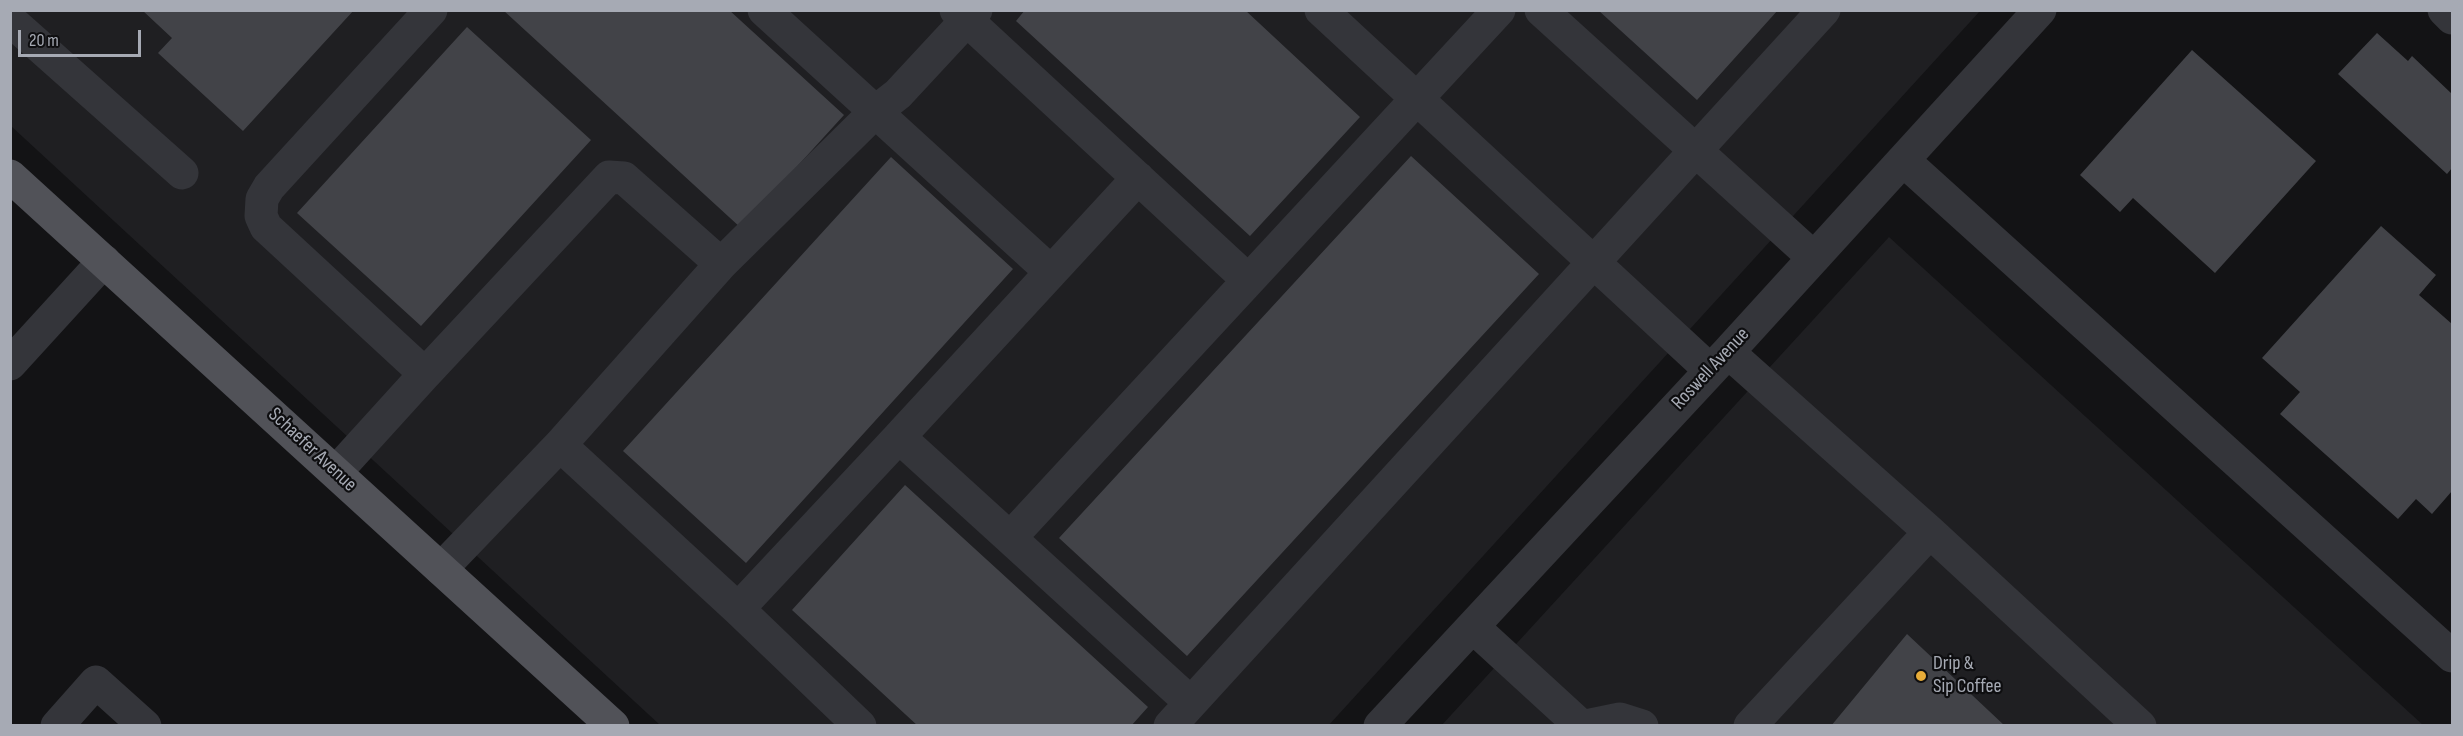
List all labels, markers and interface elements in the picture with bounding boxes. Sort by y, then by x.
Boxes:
scale bar [21,18,144,56]
text: 20 m [29,30,59,51]
street label: Roswell Avenue [1667,323,1755,415]
street label: Schaefer Avenue [263,403,361,497]
place label: Drip & Sip Coffee [1933,652,2002,699]
marker: Drip & Sip Coffee [1914,669,1928,683]

